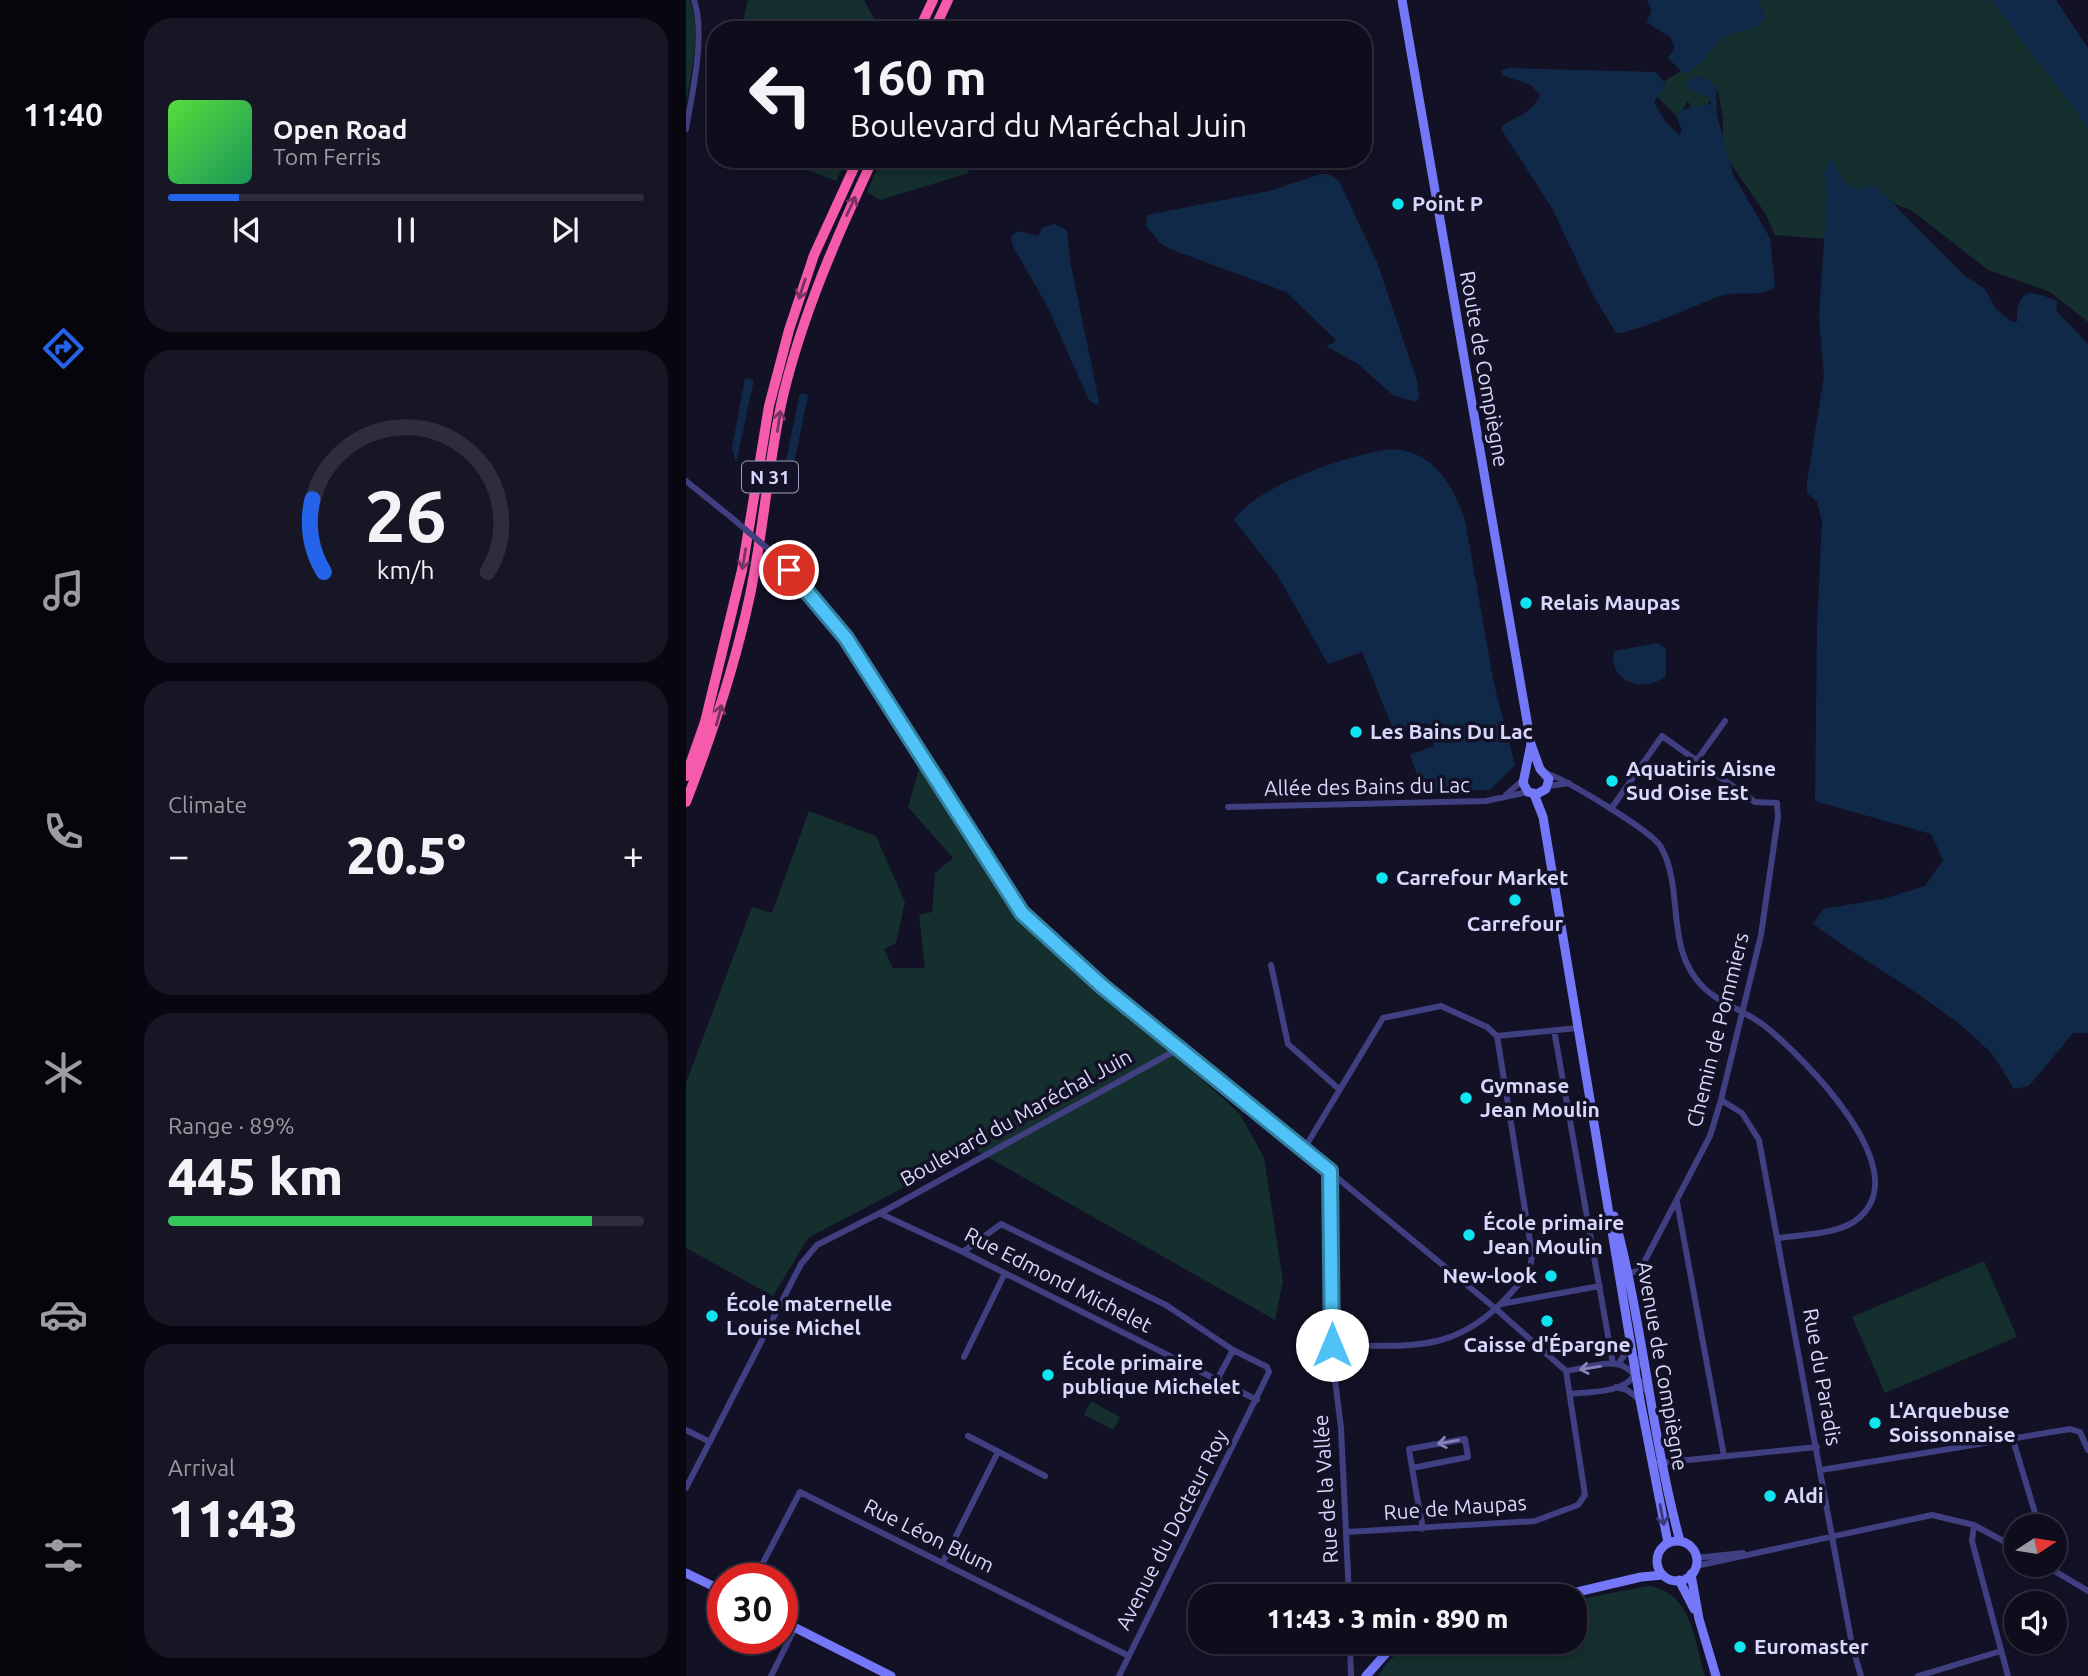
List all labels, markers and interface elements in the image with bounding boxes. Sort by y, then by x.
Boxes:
icon: left [735,49,826,140]
text: 160 m [850,49,987,104]
text: 11:40 [23,96,103,132]
text: Boulevard du Maréchal Juin [850,107,1247,143]
text: Open Road [273,115,407,144]
text: Tom Ferris [273,144,381,169]
place label: Point P [1412,191,1483,215]
one-way arrow [845,196,858,217]
marker: Point P [1390,196,1406,212]
icon: previous [228,211,266,249]
icon: pause [387,211,425,249]
icon: next [546,211,584,249]
street label: Route de Compiègne [1456,269,1514,469]
one-way arrow [795,278,807,300]
icon: directions [39,324,88,373]
one-way arrow [773,410,786,433]
road number: N 31 [742,462,798,492]
text: 26 [365,475,447,557]
pin [759,540,819,600]
one-way arrow [737,547,750,570]
icon: arrive [770,551,808,589]
text: km/h [377,556,435,584]
icon: music [39,566,88,615]
place label: Relais Maupas [1540,590,1681,614]
marker: Relais Maupas [1518,595,1534,611]
one-way arrow [713,704,726,726]
place label: Les Bains Du Lac [1370,719,1533,743]
marker: Les Bains Du Lac [1348,724,1364,740]
place label: Aquatiris Aisne Sud Oise Est [1626,756,1776,804]
street label: Allée des Bains du Lac [1264,772,1470,800]
marker: Aquatiris Aisne Sud Oise Est [1604,773,1620,789]
text: Climate [168,792,247,817]
icon: phone [39,807,88,856]
text: 20.5° [346,826,466,884]
text: − [168,834,189,876]
text: + [623,834,644,876]
place label: Carrefour Market [1396,865,1568,889]
marker: Carrefour Market [1374,870,1390,886]
marker: Carrefour [1507,892,1523,908]
place label: Carrefour [1467,911,1563,935]
street label: Chemin de Pommiers [1681,930,1753,1130]
street label: Boulevard du Maréchal Juin [896,1043,1135,1191]
icon: climate [39,1048,88,1097]
place label: Gymnase Jean Moulin [1480,1073,1600,1121]
marker: Gymnase Jean Moulin [1458,1090,1474,1106]
text: Range · 89% [168,1113,295,1138]
text: 445 km [168,1147,343,1205]
place label: École primaire Jean Moulin [1483,1210,1624,1258]
street label: Rue Edmond Michelet [961,1221,1156,1337]
marker: École primaire Jean Moulin [1461,1227,1477,1243]
street label: Avenue de Compiègne [1633,1259,1693,1472]
place label: New-look [1442,1263,1537,1287]
marker: New-look [1543,1268,1559,1284]
icon: car [39,1290,88,1339]
place label: École maternelle Louise Michel [726,1291,892,1339]
street label: Rue du Paradis [1799,1306,1847,1447]
marker: École maternelle Louise Michel [704,1308,720,1324]
position arrow [1295,1308,1369,1382]
marker: Caisse d'Épargne [1539,1313,1555,1329]
place label: Caisse d'Épargne [1463,1332,1631,1356]
place label: École primaire publique Michelet [1062,1350,1240,1398]
one-way arrow [1579,1361,1602,1374]
marker: École primaire publique Michelet [1040,1367,1056,1383]
place label: L'Arquebuse Soissonnaise [1889,1398,2016,1446]
street label: Rue de la Vallée [1308,1414,1342,1564]
marker: L'Arquebuse Soissonnaise [1867,1415,1883,1431]
street label: Avenue du Docteur Roy [1110,1425,1232,1634]
one-way arrow [1437,1436,1460,1449]
text: Arrival [168,1455,235,1480]
place label: Aldi [1784,1483,1824,1507]
marker: Aldi [1762,1488,1778,1504]
text: 11:43 [168,1489,298,1547]
street label: Rue de Maupas [1383,1490,1527,1524]
street label: Rue Léon Blum [860,1493,998,1577]
one-way arrow [1656,1504,1670,1526]
north arrow [2004,1514,2067,1577]
map controls [2004,1514,2067,1654]
icon: filters [39,1531,88,1580]
speed limit sign: 30 [707,1563,798,1654]
button: sound [2004,1591,2067,1654]
text: 11:43 · 3 min · 890 m [1267,1604,1508,1633]
place label: Euromaster [1754,1634,1869,1658]
marker: Euromaster [1732,1639,1748,1655]

